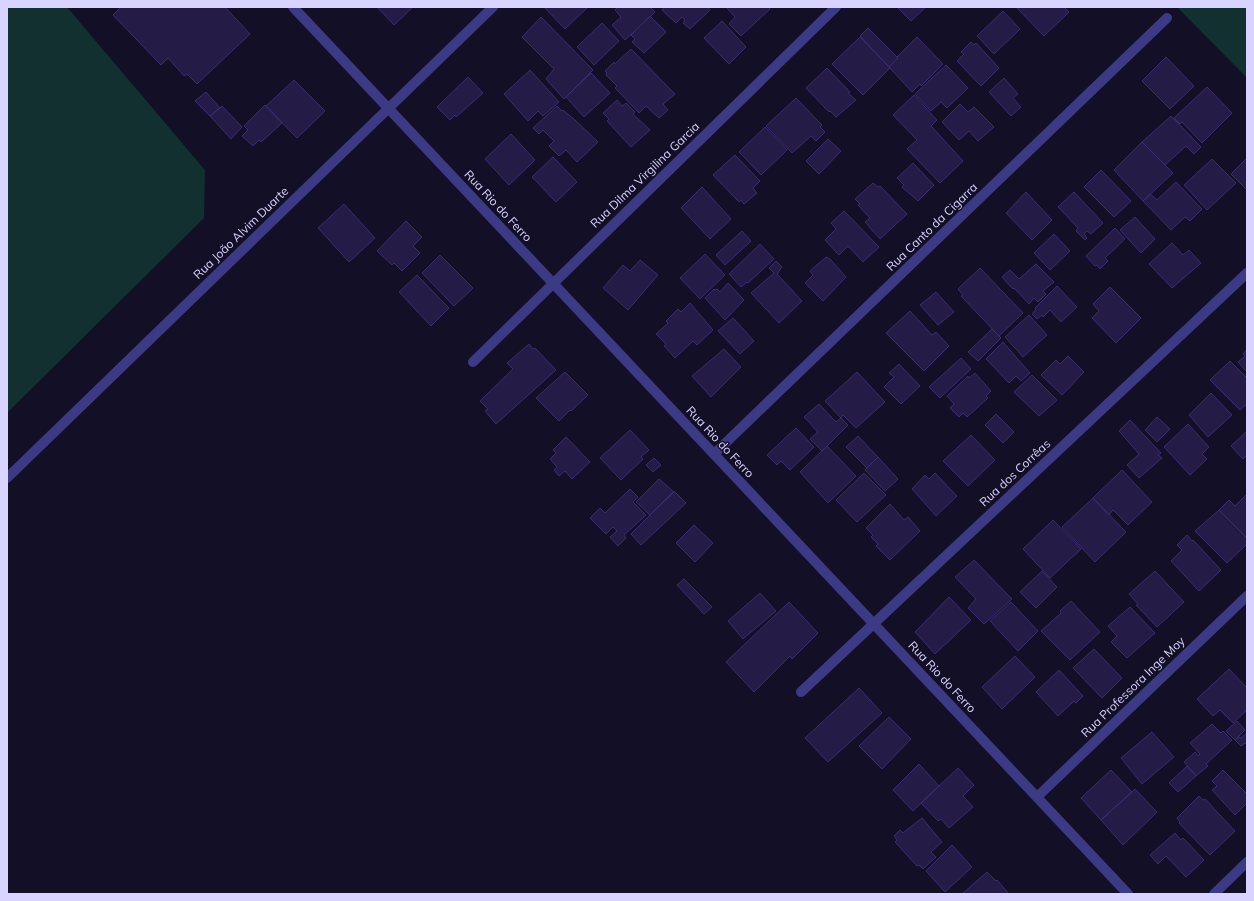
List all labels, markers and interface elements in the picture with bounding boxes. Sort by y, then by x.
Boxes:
street label: Rua Dilma Virgilina Garcia [587,119,702,231]
street label: Rua Rio do Ferro [461,167,535,245]
street label: Rua Canto da Cigarra [883,179,980,274]
street label: Rua João Alvim Duarte [190,183,291,282]
street label: Rua Rio do Ferro [683,403,757,481]
street label: Rua dos Corrêas [976,436,1053,509]
street label: Rua Professora Inge Moy [1078,633,1188,740]
street label: Rua Rio do Ferro [905,638,979,716]

